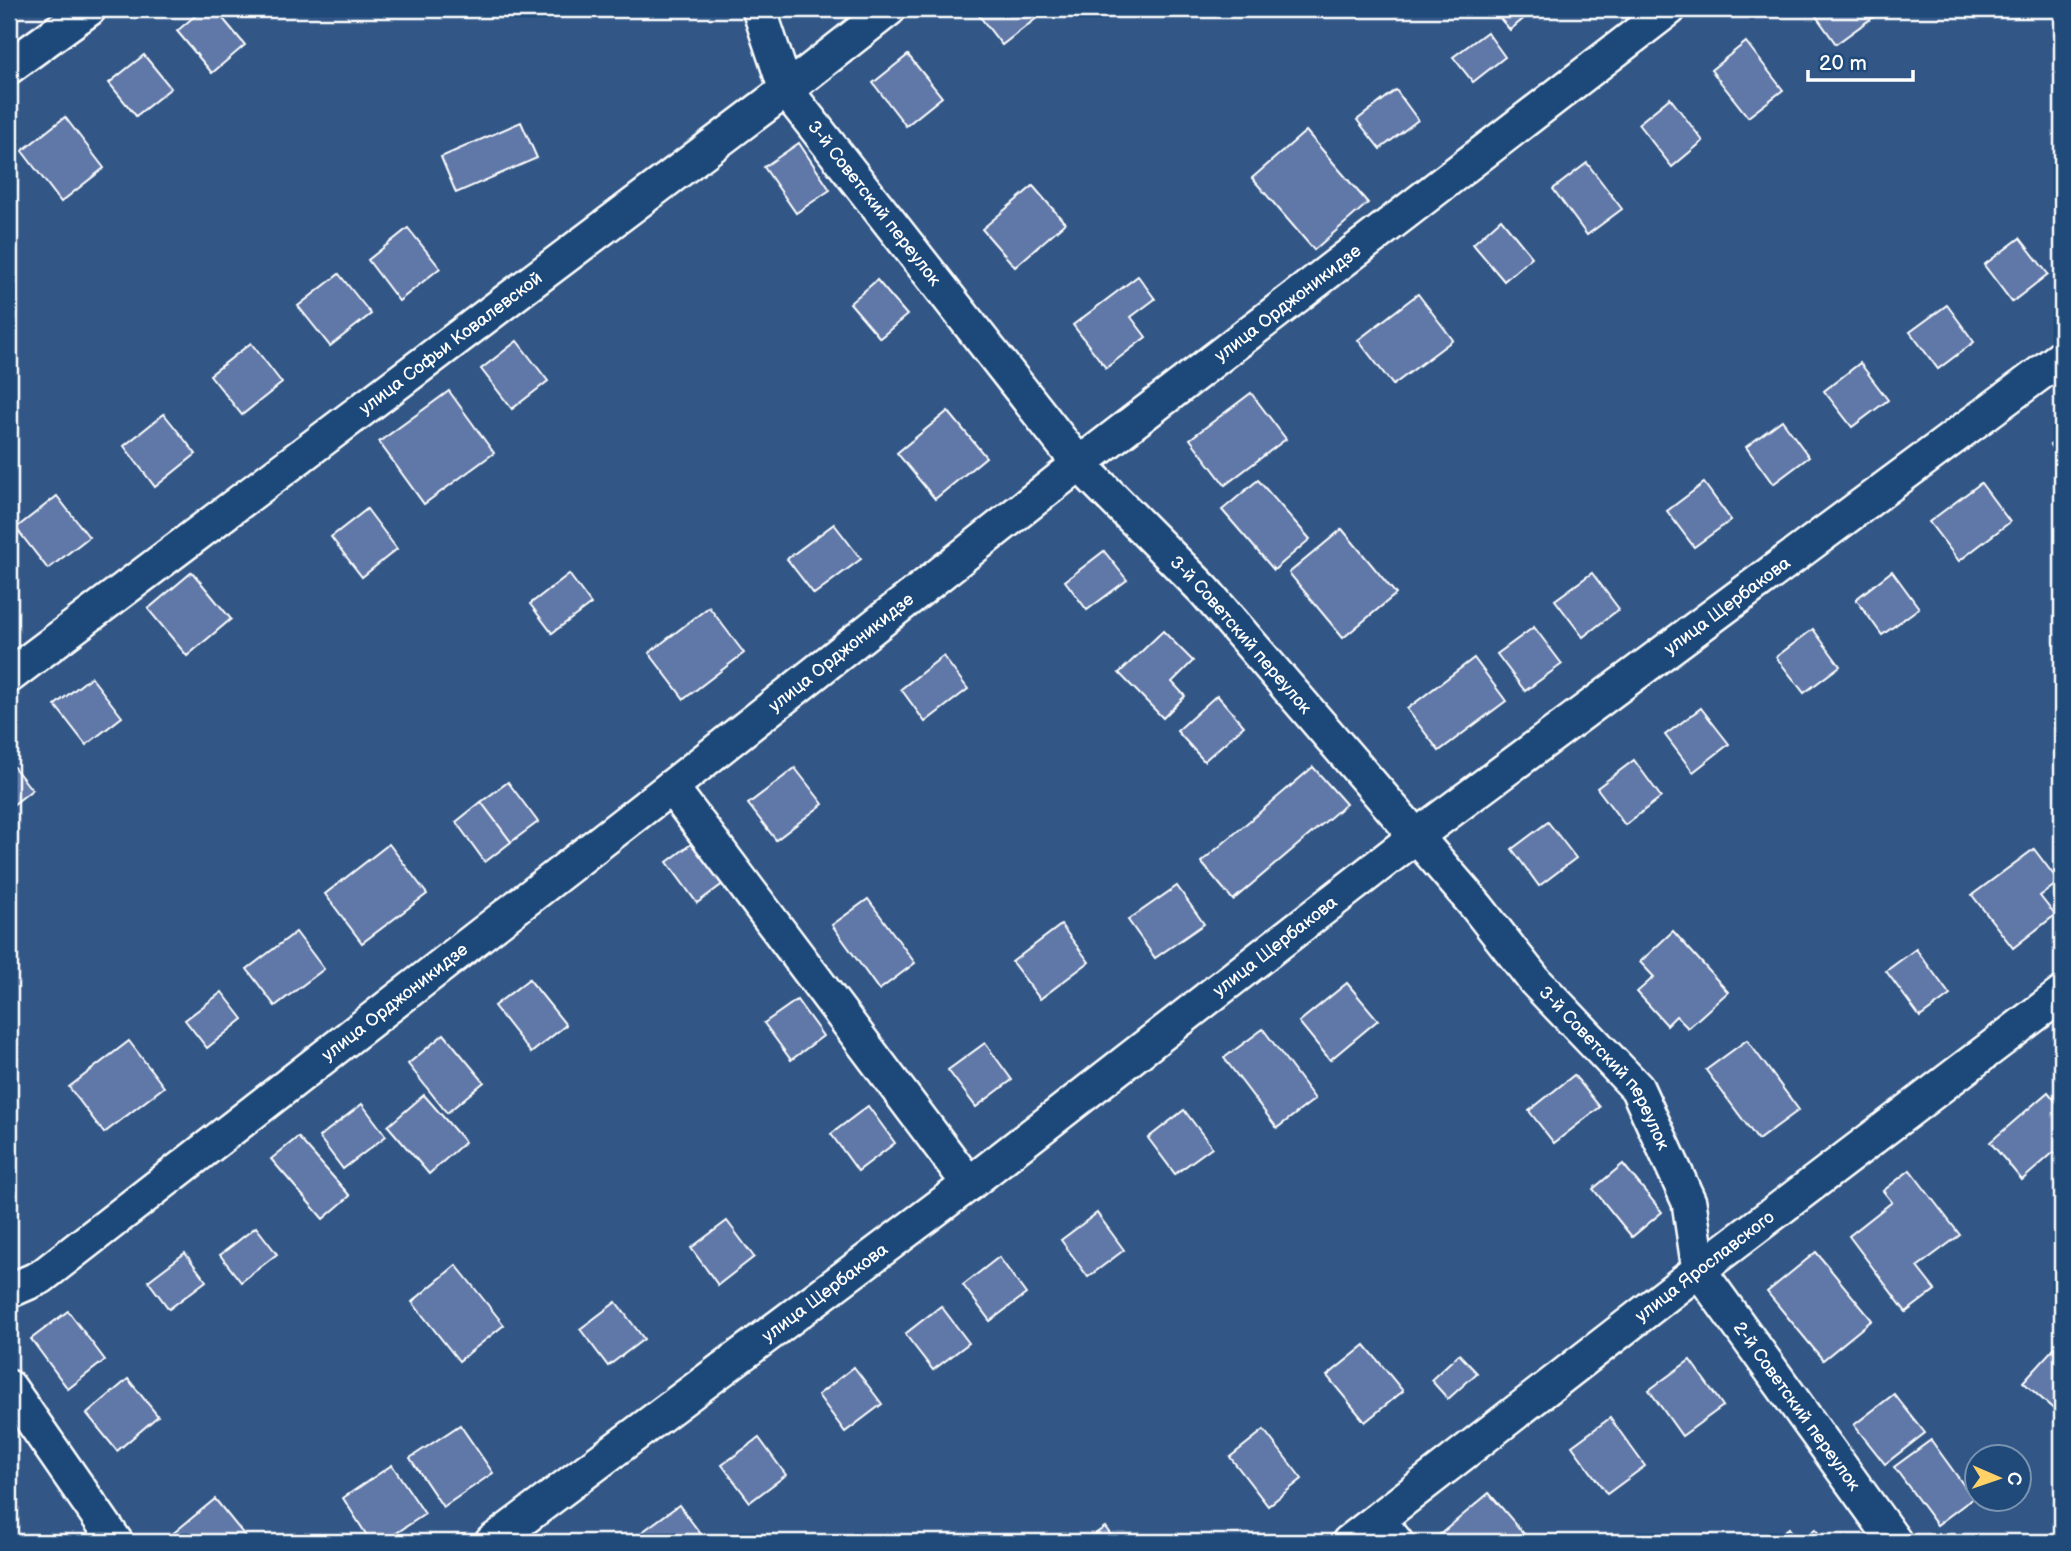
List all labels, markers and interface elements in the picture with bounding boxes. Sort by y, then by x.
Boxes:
scale bar [1808,38,1913,82]
text: 20 m [1819,51,1867,76]
street label: 3-й Советский переулок [803,117,946,290]
street label: улица Орджоникидзе [1211,240,1365,367]
street label: улица Софьи Ковалевской [355,268,546,419]
street label: 3-й Советский переулок [1165,552,1316,719]
street label: улица Щербакова [1660,552,1795,660]
street label: улица Орджоникидзе [765,589,918,717]
street label: улица Щербакова [1209,891,1342,1001]
street label: улица Орджоникидзе [318,939,472,1066]
street label: 3-й Советский переулок [1534,982,1674,1154]
street label: улица Ярославского [1631,1207,1779,1327]
street label: улица Щербакова [758,1239,892,1347]
street label: 2-й Советский переулок [1729,1318,1865,1495]
north arrow [1962,1442,2032,1512]
text: С [2002,1472,2025,1486]

